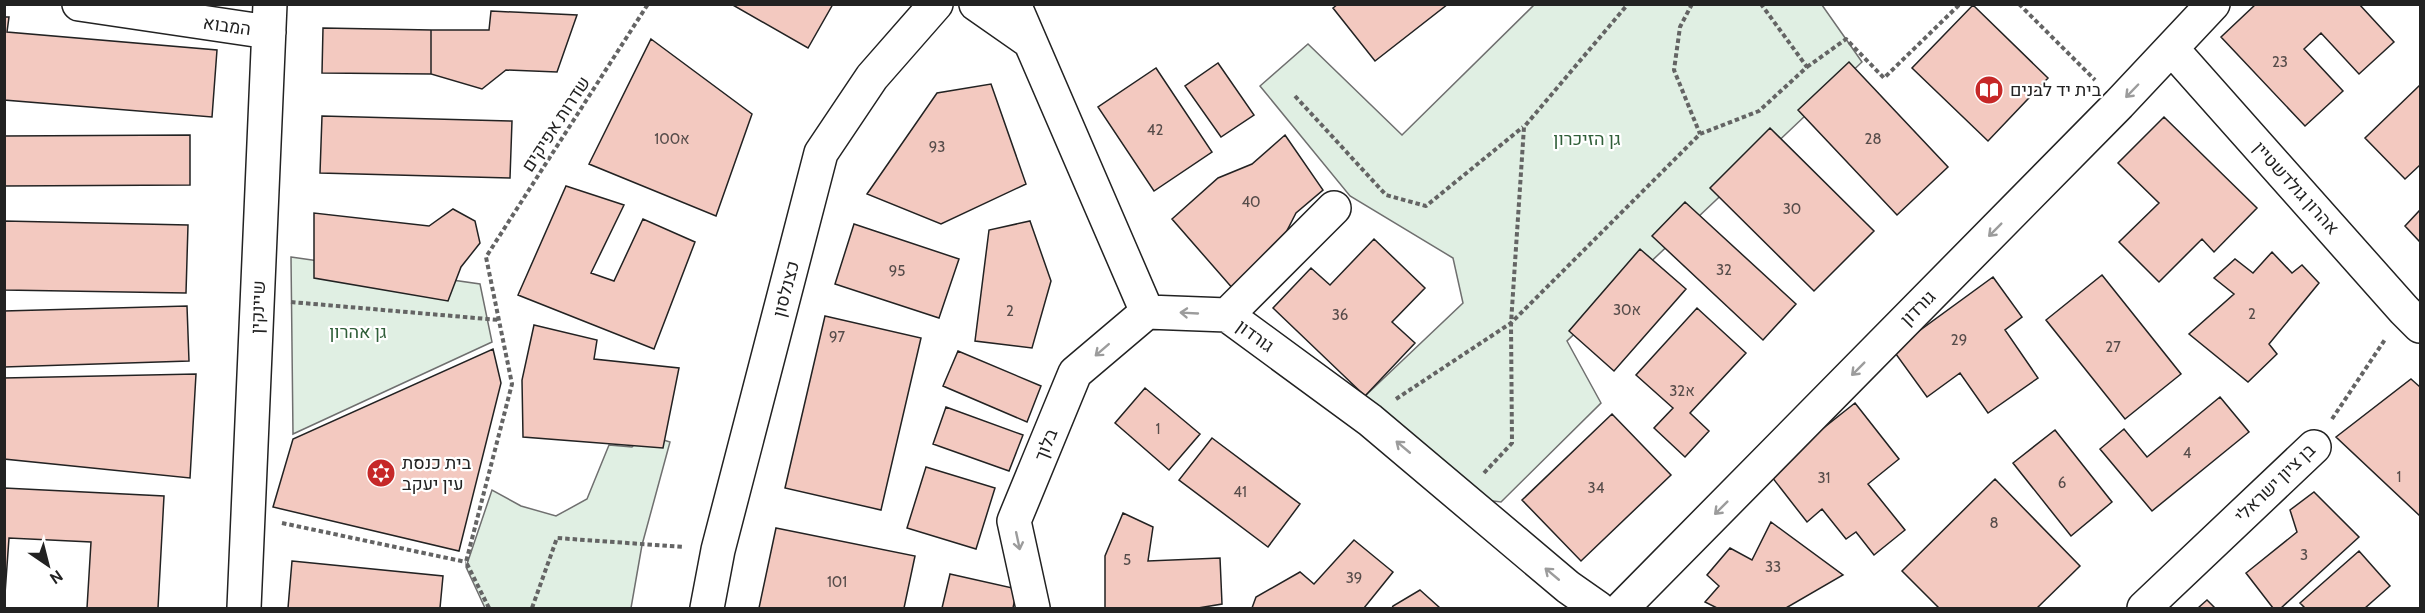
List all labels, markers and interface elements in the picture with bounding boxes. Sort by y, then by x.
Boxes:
street label: המבוא [202,12,252,40]
house number: 23 [2272,53,2288,71]
street label: שדרות אפיקים [517,72,595,176]
library icon: בית יד לבנים [1973,74,2005,106]
place label: בית יד לבנים [2010,79,2102,101]
one-way arrow [2124,84,2139,99]
house number: 42 [1147,121,1163,139]
park label: גן הזיכרון [1553,128,1621,150]
house number: 100א [654,130,690,148]
house number: 28 [1865,130,1881,148]
street label: אהרון גולדשטיין [2248,137,2344,239]
house number: 93 [929,138,945,156]
house number: 40 [1241,193,1261,211]
house number: 30 [1783,200,1801,218]
one-way arrow [1987,223,2002,238]
street label: כצנלסון [768,259,804,319]
house number: 32 [1716,261,1732,279]
house number: 95 [889,262,905,280]
street label: שיינקין [246,280,270,334]
street label: גורדון [1896,286,1940,330]
house number: 30א [1613,301,1641,319]
house number: 2 [1006,302,1014,320]
house number: 2 [2248,305,2256,323]
house number: 36 [1332,306,1348,324]
one-way arrow [1180,308,1200,319]
street label: גורדון [1232,315,1278,357]
park label: גן אהרון [329,321,387,343]
house number: 97 [829,328,845,346]
house number: 29 [1951,331,1967,349]
house number: 27 [2105,338,2121,356]
one-way arrow [1095,343,1110,357]
one-way arrow [1851,361,1865,376]
house number: 32א [1669,382,1695,400]
house number: 1 [1156,420,1160,438]
street label: בלוך [1030,425,1063,464]
street label: בן ציון ישראלי [2230,439,2320,527]
one-way arrow [1395,441,1411,454]
house number: 4 [2183,444,2192,462]
place label: בית כנסת עין יעקב [402,452,472,495]
synagogue icon: בית כנסת עין יעקב [365,457,397,489]
house number: 1 [2397,468,2401,486]
house number: 31 [1817,469,1831,487]
house number: 6 [2058,474,2066,492]
house number: 34 [1588,479,1605,497]
house number: 41 [1233,483,1247,501]
one-way arrow [1714,500,1728,515]
house number: 8 [1989,514,1999,532]
one-way arrow [1013,531,1025,550]
north arrow [18,535,78,595]
house number: 3 [2300,546,2308,564]
house number: 5 [1123,551,1131,569]
house number: 33 [1765,558,1781,576]
text: N [46,566,66,588]
one-way arrow [1544,567,1560,580]
house number: 39 [1346,569,1362,587]
house number: 101 [827,573,847,591]

